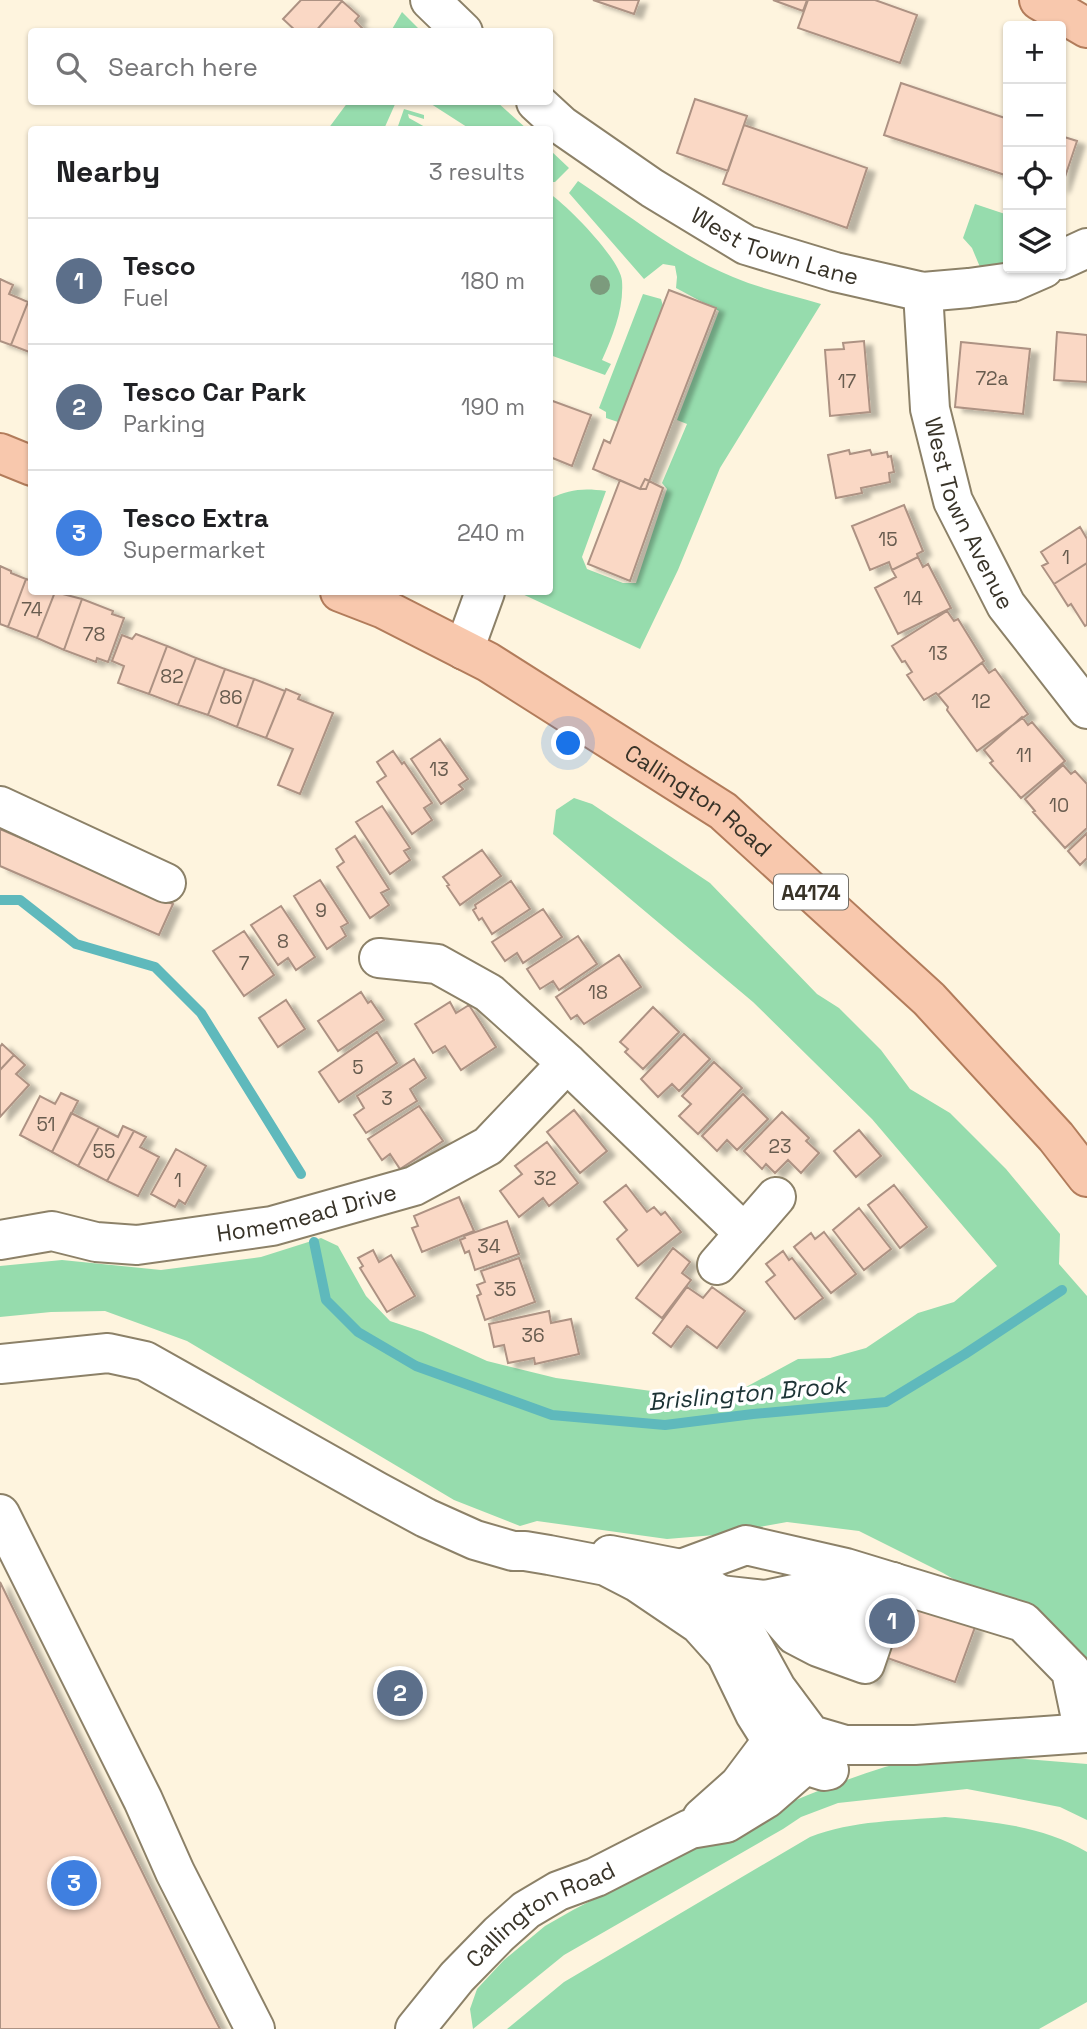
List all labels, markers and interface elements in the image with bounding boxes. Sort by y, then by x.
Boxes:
map controls [1003,21,1066,273]
button: + [1003,21,1066,84]
search box [28,28,553,105]
icon: search [52,48,90,86]
text: Search here [108,50,258,84]
button: − [1003,84,1066,147]
button: locate [1003,147,1066,210]
text: Nearby [56,152,160,191]
text: 3 results [429,157,525,187]
street label: West Town Lane [685,200,861,292]
button: layers [1003,210,1066,273]
text: Tesco [123,249,196,283]
text: 1 [74,266,84,296]
text: 180 m [461,266,525,296]
text: Fuel [123,283,169,313]
house number: 72a [976,366,1009,391]
house number: 17 [838,369,857,394]
text: Tesco Car Park [123,375,306,409]
text: 2 [72,392,86,422]
text: 190 m [461,392,525,422]
text: Parking [123,409,205,439]
street label: West Town Avenue [918,414,1021,615]
text: Tesco Extra [123,501,269,535]
text: 3 [72,518,86,548]
text: 240 m [457,518,525,548]
house number: 15 [878,527,898,552]
text: Supermarket [123,535,265,565]
house number: 1 [1062,545,1070,570]
house number: 14 [903,586,923,611]
house number: 74 [21,597,43,622]
house number: 78 [83,622,105,647]
house number: 13 [928,641,948,666]
house number: 82 [160,664,184,689]
house number: 86 [219,685,243,710]
house number: 12 [971,689,991,714]
your location [551,726,585,760]
street label: Callington Road [619,738,778,863]
house number: 11 [1016,743,1032,768]
house number: 13 [429,757,449,782]
house number: 10 [1049,793,1069,818]
road number: A4174 [774,874,848,910]
house number: 9 [315,898,327,923]
house number: 8 [277,929,289,954]
house number: 7 [239,951,250,976]
house number: 18 [588,980,608,1005]
house number: 5 [352,1055,364,1080]
house number: 3 [381,1086,393,1111]
house number: 51 [36,1112,56,1137]
house number: 23 [769,1134,791,1159]
house number: 55 [93,1139,115,1164]
house number: 32 [534,1166,556,1191]
house number: 1 [174,1168,182,1193]
street label: Homemead Drive [214,1177,400,1249]
house number: 34 [477,1234,501,1259]
house number: 35 [494,1277,516,1302]
house number: 36 [521,1323,545,1348]
water label: Brislington Brook [647,1369,850,1417]
pin: 1 [869,1595,915,1647]
pin: 2 [377,1667,423,1719]
street label: Callington Road [459,1855,620,1974]
pin: 3 [51,1857,97,1909]

